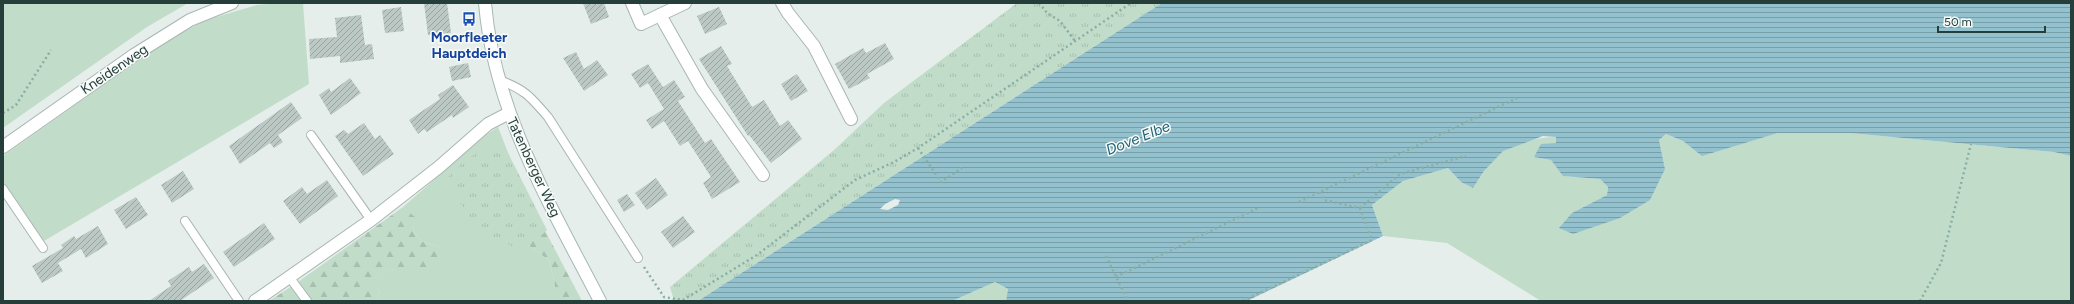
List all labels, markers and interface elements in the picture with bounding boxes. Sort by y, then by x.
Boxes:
scale bar [1938,8,2045,34]
bus stop icon: Moorfleeter Hauptdeich [461,11,477,27]
text: 50 m [1944,15,1972,29]
place label: Moorfleeter Hauptdeich [431,29,508,62]
street label: Kneidenweg [77,41,151,98]
street label: Tatenberger Weg [503,115,564,220]
water label: Dove Elbe [1103,117,1173,159]

